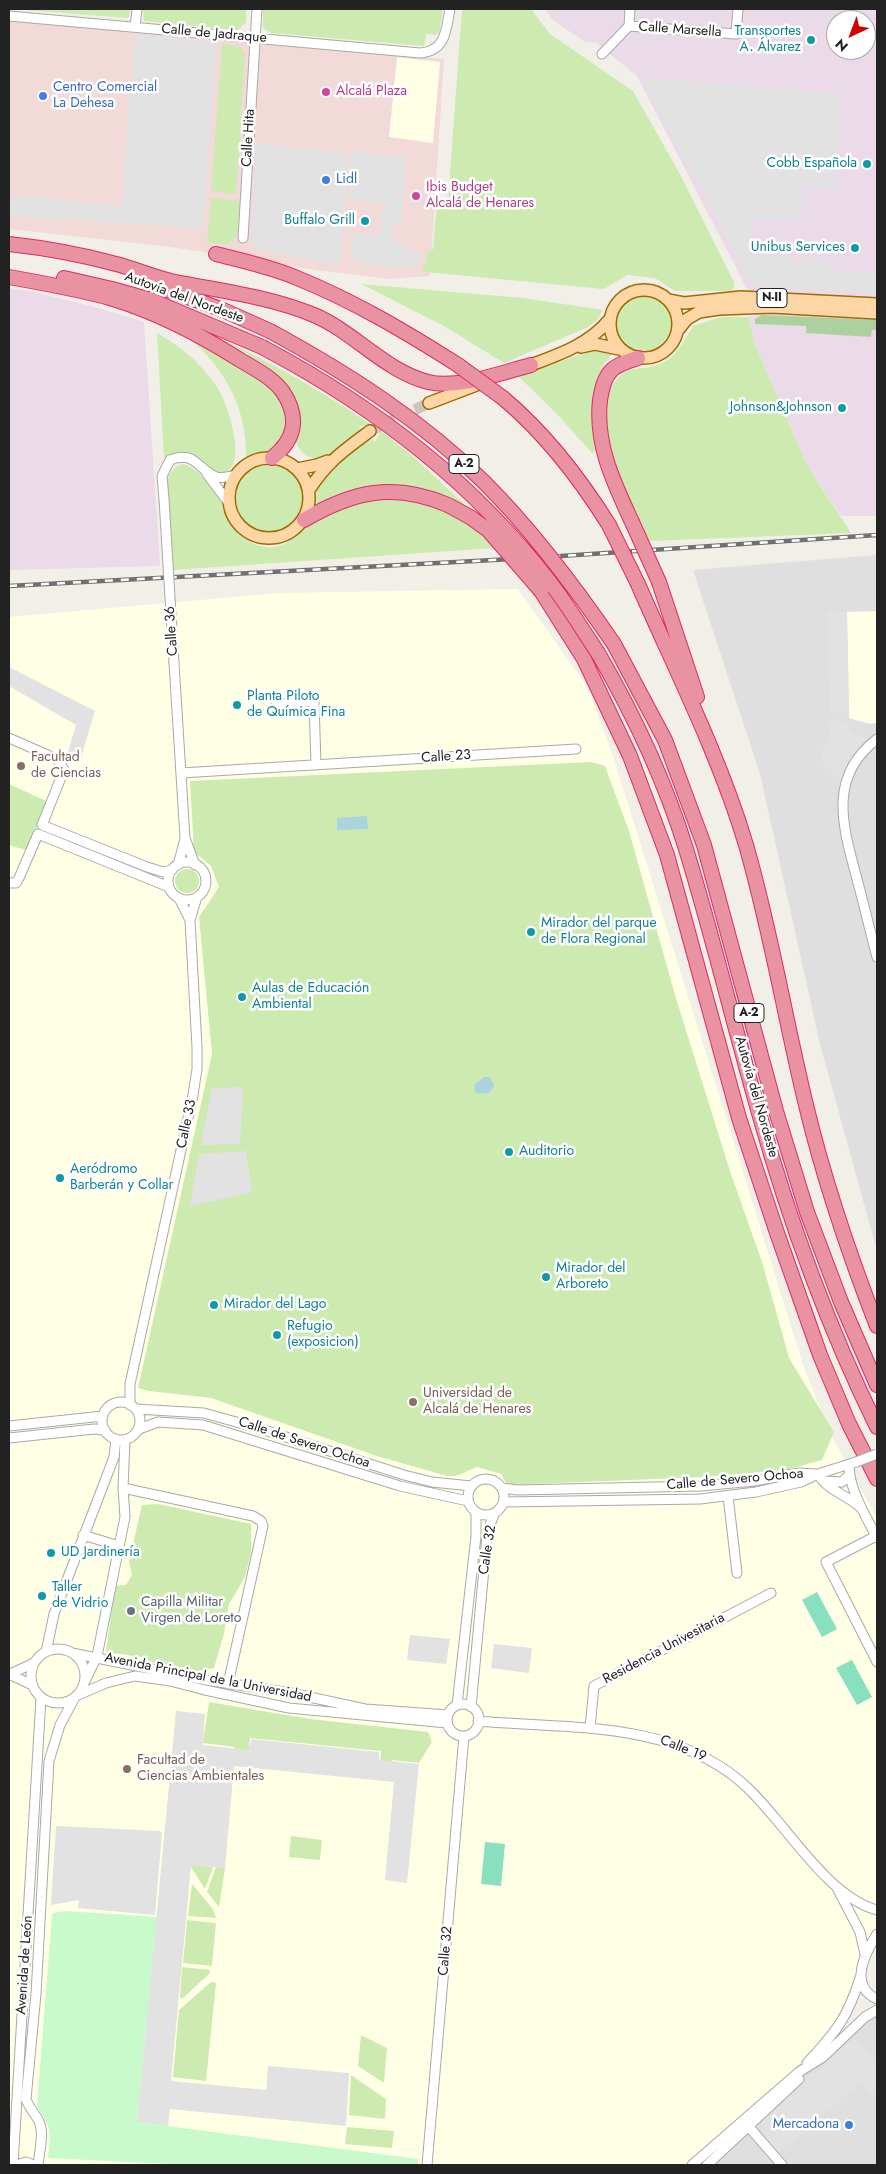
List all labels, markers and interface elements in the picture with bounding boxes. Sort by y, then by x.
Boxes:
north arrow [826,10,876,60]
street label: Calle Marsella [638,19,722,41]
street label: Calle de Jadraque [161,21,267,47]
place label: Transportes A. Álvarez [734,24,801,56]
marker: Transportes A. Álvarez [805,34,817,46]
text: N [831,34,852,56]
place label: Centro Comercial La Dehesa [53,80,157,112]
place label: Alcalá Plaza [336,84,407,100]
marker: Alcalá Plaza [320,86,332,98]
marker: Centro Comercial La Dehesa [37,90,49,102]
street label: Calle Hita [239,109,259,167]
place label: Cobb Española [767,156,857,172]
marker: Cobb Española [861,158,873,170]
place label: Lidl [336,172,357,188]
marker: Lidl [320,174,332,186]
place label: Ibis Budget Alcalá de Henares [426,180,534,212]
marker: Ibis Budget Alcalá de Henares [410,190,422,202]
place label: Buffalo Grill [284,213,355,229]
marker: Buffalo Grill [359,215,371,227]
place label: Unibus Services [751,240,845,256]
marker: Unibus Services [849,242,861,254]
street label: Autovía del Nordeste [122,269,246,327]
road number: N-II [757,288,787,308]
place label: Johnson&Johnson [730,400,832,416]
marker: Johnson&Johnson [836,402,848,414]
road number: A-2 [449,454,479,474]
street label: Calle 36 [162,606,182,656]
place label: Planta Piloto de Química Fina [247,689,345,722]
marker: Planta Piloto de Química Fina [231,699,243,711]
street label: Calle 23 [421,747,471,767]
place label: Facultad de Ciencias [31,750,101,782]
marker: Facultad de Ciencias [15,760,27,772]
place label: Mirador del parque de Flora Regional [541,916,657,949]
marker: Mirador del parque de Flora Regional [525,926,537,938]
place label: Aulas de Educación Ambiental [252,981,369,1014]
marker: Aulas de Educación Ambiental [236,991,248,1003]
road number: A-2 [734,1004,764,1022]
street label: Autovía del Nordeste [731,1035,781,1159]
street label: Calle 33 [174,1098,200,1150]
place label: Auditorio [519,1144,574,1160]
marker: Auditorio [503,1146,515,1158]
place label: Aeródromo Barberán y Collar [70,1162,173,1194]
marker: Aeródromo Barberán y Collar [54,1172,66,1184]
place label: Mirador del Arboreto [556,1261,626,1294]
marker: Mirador del Arboreto [540,1271,552,1283]
place label: Mirador del Lago [224,1297,326,1313]
marker: Mirador del Lago [208,1299,220,1311]
place label: Refugio (exposicion) [287,1319,359,1351]
marker: Refugio (exposicion) [271,1329,283,1341]
place label: Universidad de Alcalá de Henares [423,1386,531,1418]
marker: Universidad de Alcalá de Henares [407,1396,419,1408]
street label: Calle de Severo Ochoa [236,1414,372,1472]
street label: Calle de Severo Ochoa [666,1466,804,1494]
street label: Calle 32 [476,1524,500,1576]
place label: UD Jardinería [61,1545,140,1561]
marker: UD Jardinería [45,1547,57,1559]
place label: Taller de Vidrio [52,1580,108,1612]
marker: Taller de Vidrio [36,1590,48,1602]
place label: Capilla Militar Virgen de Loreto [141,1595,241,1628]
marker: Capilla Militar Virgen de Loreto [125,1605,137,1617]
street label: Residencia Univesitaria [600,1610,728,1688]
street label: Avenida Principal de la Universidad [103,1650,313,1706]
street label: Calle 19 [657,1732,709,1766]
place label: Facultad de Ciencias Ambientales [137,1753,264,1785]
marker: Facultad de Ciencias Ambientales [121,1763,133,1775]
street label: Avenida de León [13,1915,37,2015]
street label: Calle 32 [435,1925,457,1977]
place label: Mercadona [773,2117,839,2133]
marker: Mercadona [843,2119,855,2131]

